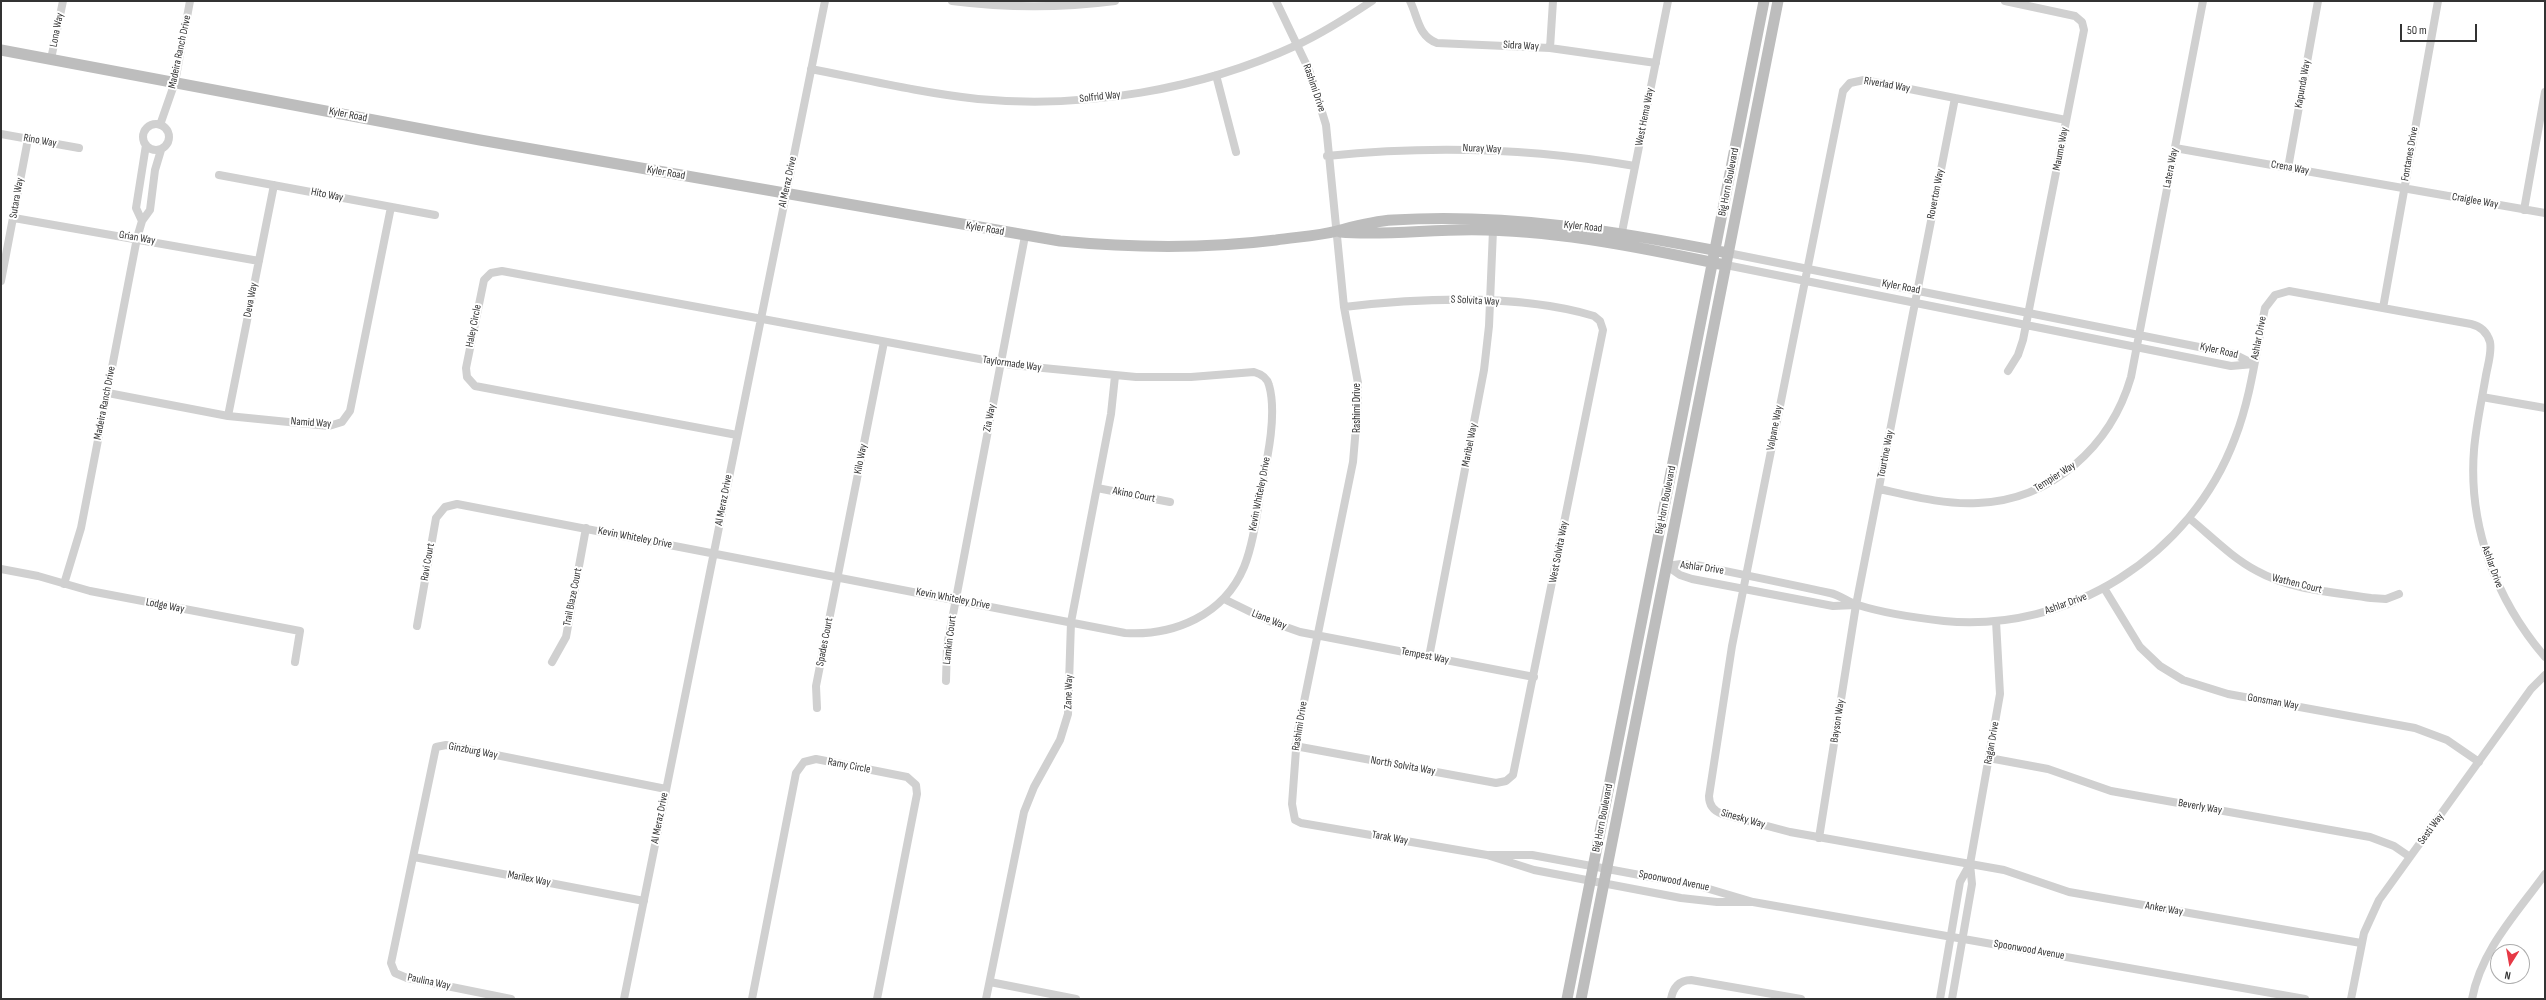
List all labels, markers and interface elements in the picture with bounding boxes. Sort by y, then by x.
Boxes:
street label: Lona Way [47,12,67,48]
street label: Madeira Ranch Drive [166,14,194,90]
scale bar [2402,16,2479,42]
text: 50 m [2407,23,2427,38]
street label: Sidra Way [1503,38,1539,54]
street label: Kapunda Way [2292,59,2314,109]
street label: Rashimi Drive [1300,62,1328,114]
street label: Riverlad Way [1863,74,1911,96]
street label: West Hema Way [1633,87,1657,147]
street label: Solfrid Way [1079,88,1121,106]
street label: Kyler Road [328,105,368,125]
street label: Maume Way [2050,126,2072,172]
street label: Fontanes Drive [2399,126,2421,182]
street label: Rino Way [22,132,58,150]
street label: Nuray Way [1462,142,1502,156]
street label: Big Horn Boulevard [1716,147,1742,217]
street label: Latera Way [2161,147,2181,189]
street label: Al Meraz Drive [776,155,800,209]
street label: Crena Way [2270,158,2310,178]
street label: Kyler Road [646,163,686,183]
street label: Roverton Way [1925,168,1947,220]
street label: Sutara Way [7,177,27,219]
street label: Hito Way [310,185,344,205]
street label: Craiglee Way [2451,190,2499,212]
street label: Kyler Road [1563,218,1603,236]
street label: Kyler Road [965,219,1005,239]
street label: Grian Way [118,228,156,248]
street label: Kyler Road [1881,277,1921,297]
street label: Deva Way [241,282,261,318]
street label: S Solvita Way [1450,293,1500,309]
street label: Haley Circle [463,303,485,349]
street label: Ashlar Drive [2248,315,2270,361]
street label: Kyler Road [2199,340,2239,362]
street label: Taylormade Way [982,353,1042,375]
street label: Madeira Ranch Drive [91,365,119,441]
street label: Rashimi Drive [1350,383,1364,433]
street label: Zia Way [981,403,999,433]
street label: Valpane Way [1764,404,1786,452]
street label: Namid Way [290,415,332,431]
street label: Maribel Way [1459,422,1481,468]
street label: Tourtine Way [1875,429,1897,479]
street label: Kilo Way [852,443,870,475]
street label: Kevin Whiteley Drive [1246,456,1274,532]
street label: Tempier Way [2032,459,2078,495]
street label: Big Horn Boulevard [1653,465,1679,535]
street label: Al Meraz Drive [713,473,735,527]
street label: Akino Court [1112,484,1156,506]
street label: West Solvita Way [1547,520,1571,584]
street label: Kevin Whiteley Drive [597,524,673,552]
street label: Ravi Court [418,542,438,582]
street label: Ashlar Drive [2478,544,2506,590]
street label: Ashlar Drive [1679,558,1725,578]
street label: Trail Blaze Court [561,567,585,627]
street label: Wathen Court [2271,571,2323,597]
street label: Kevin Whiteley Drive [915,585,991,613]
street label: Ashlar Drive [2043,590,2089,618]
street label: Lodge Way [145,596,185,616]
street label: Liane Way [1250,607,1288,633]
street label: Lamkin Court [940,615,960,665]
street label: Spades Court [814,617,836,667]
street label: Tempest Way [1400,645,1450,667]
street label: Zane Way [1062,674,1076,710]
street label: Gonsman Way [2246,691,2300,713]
street label: Bayson Way [1828,698,1848,744]
street label: Rashimi Drive [1290,700,1310,752]
street label: Ragan Drive [1982,721,2002,765]
street label: Ginzburg Way [447,740,499,762]
street label: North Solvita Way [1370,754,1436,778]
street label: Ramy Circle [826,755,872,777]
street label: Big Horn Boulevard [1590,783,1616,853]
street label: Al Meraz Drive [649,791,671,845]
street label: Beverly Way [2177,797,2223,817]
street label: Sinesky Way [1719,806,1767,832]
street label: Sesti Way [2415,811,2447,847]
street label: Tarak Way [1371,828,1409,848]
street label: Marilex Way [506,868,552,890]
street label: Spoonwood Avenue [1638,868,1710,894]
street label: Anker Way [2144,899,2184,919]
street label: Spoonwood Avenue [1993,937,2065,963]
north arrow [2490,944,2530,984]
text: N [2504,968,2512,982]
street label: Paulina Way [406,971,452,993]

